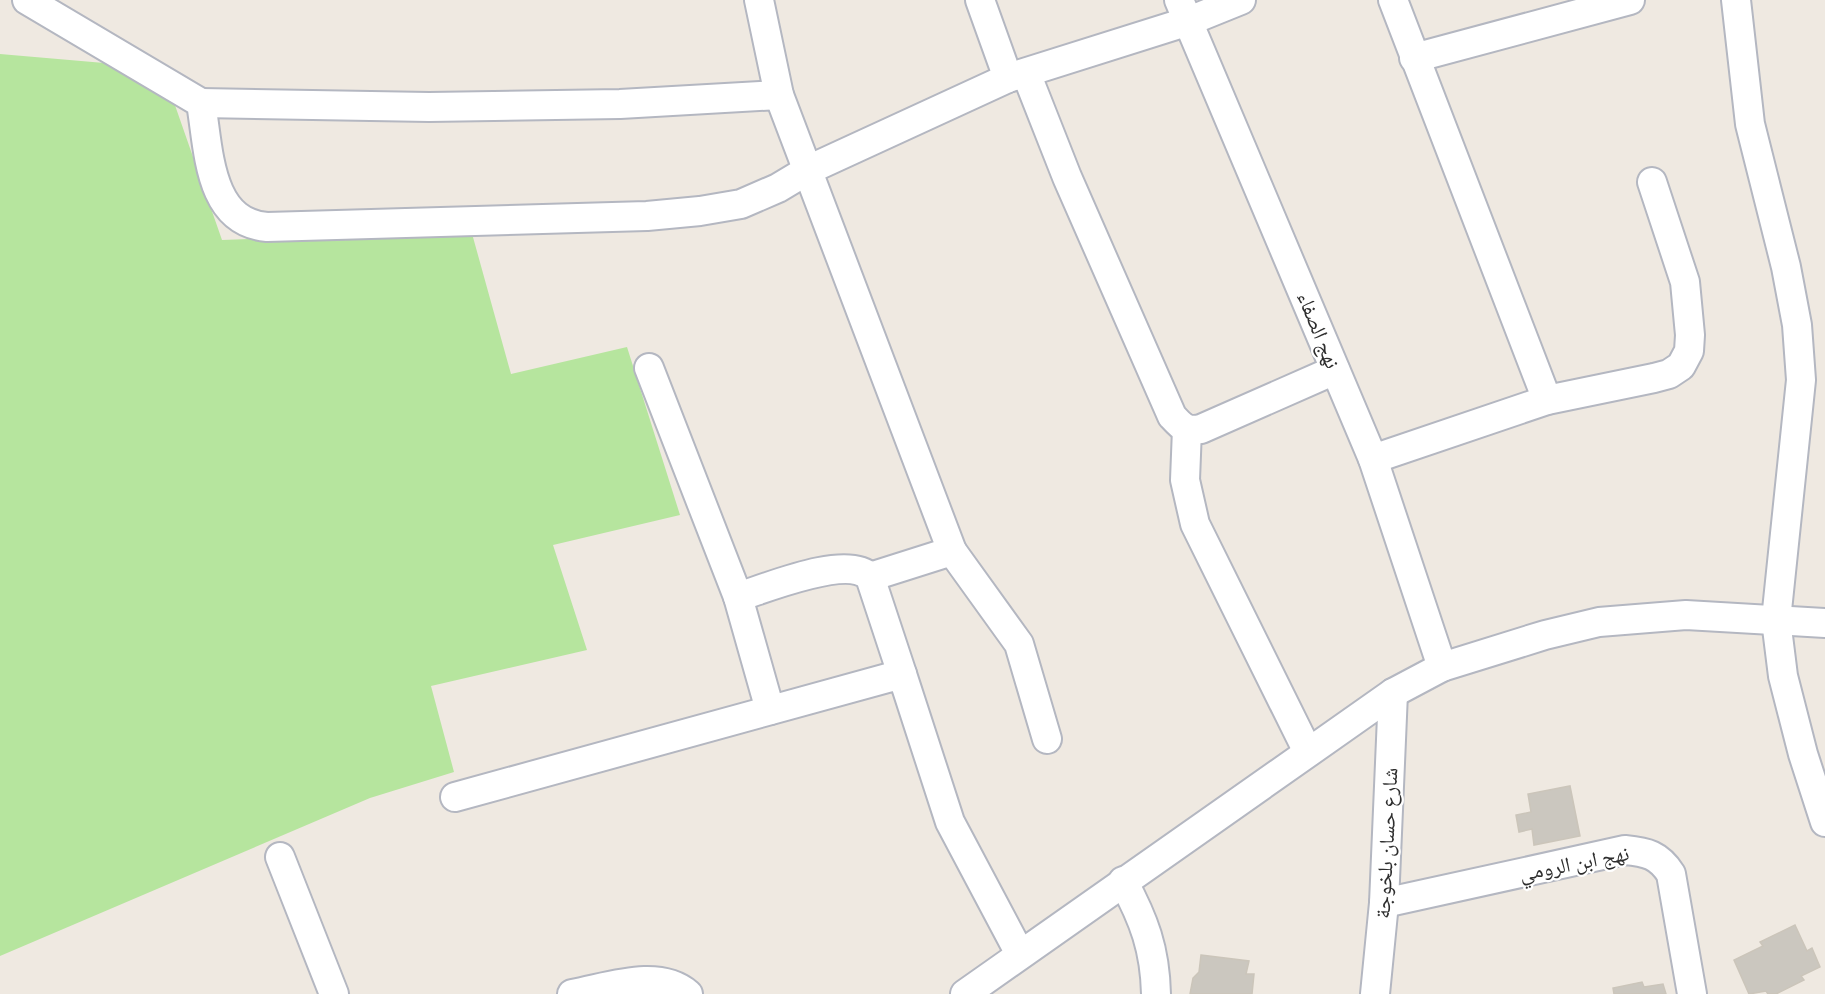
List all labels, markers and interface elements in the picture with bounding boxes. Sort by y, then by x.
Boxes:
street label: نهج الصفاء [1291,288,1347,372]
street label: شارع حسان بلخوجة [1369,767,1403,919]
street label: نهج ابن الرومي [1517,839,1632,890]

